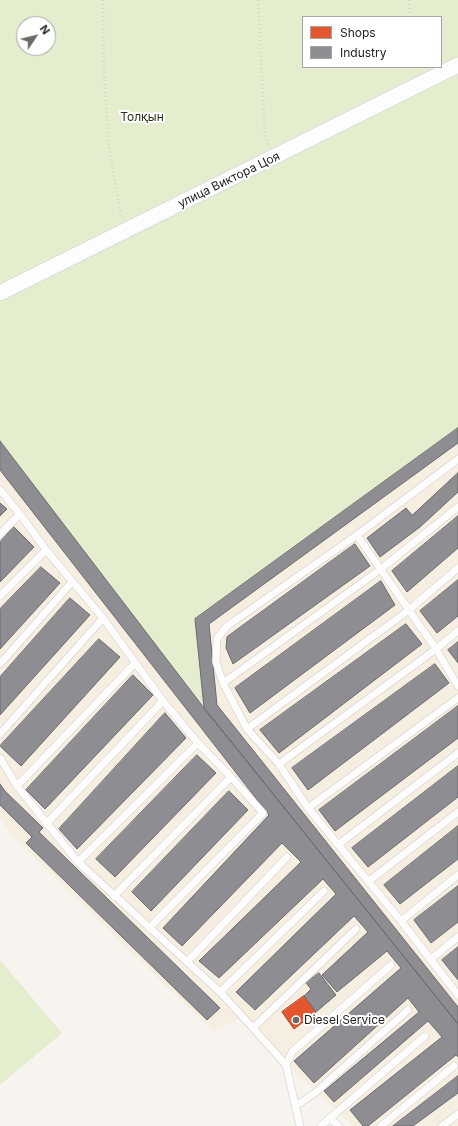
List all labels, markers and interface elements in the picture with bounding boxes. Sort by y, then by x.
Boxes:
north arrow [16,16,56,56]
legend [302,16,442,68]
text: N [37,22,53,37]
text: Shops [340,25,376,40]
text: Industry [340,45,386,60]
park label: Толқын [120,110,164,124]
street label: улица Виктора Цоя [176,149,282,211]
place label: Diesel Service [304,1013,385,1027]
marker: Diesel Service [291,1015,301,1025]

